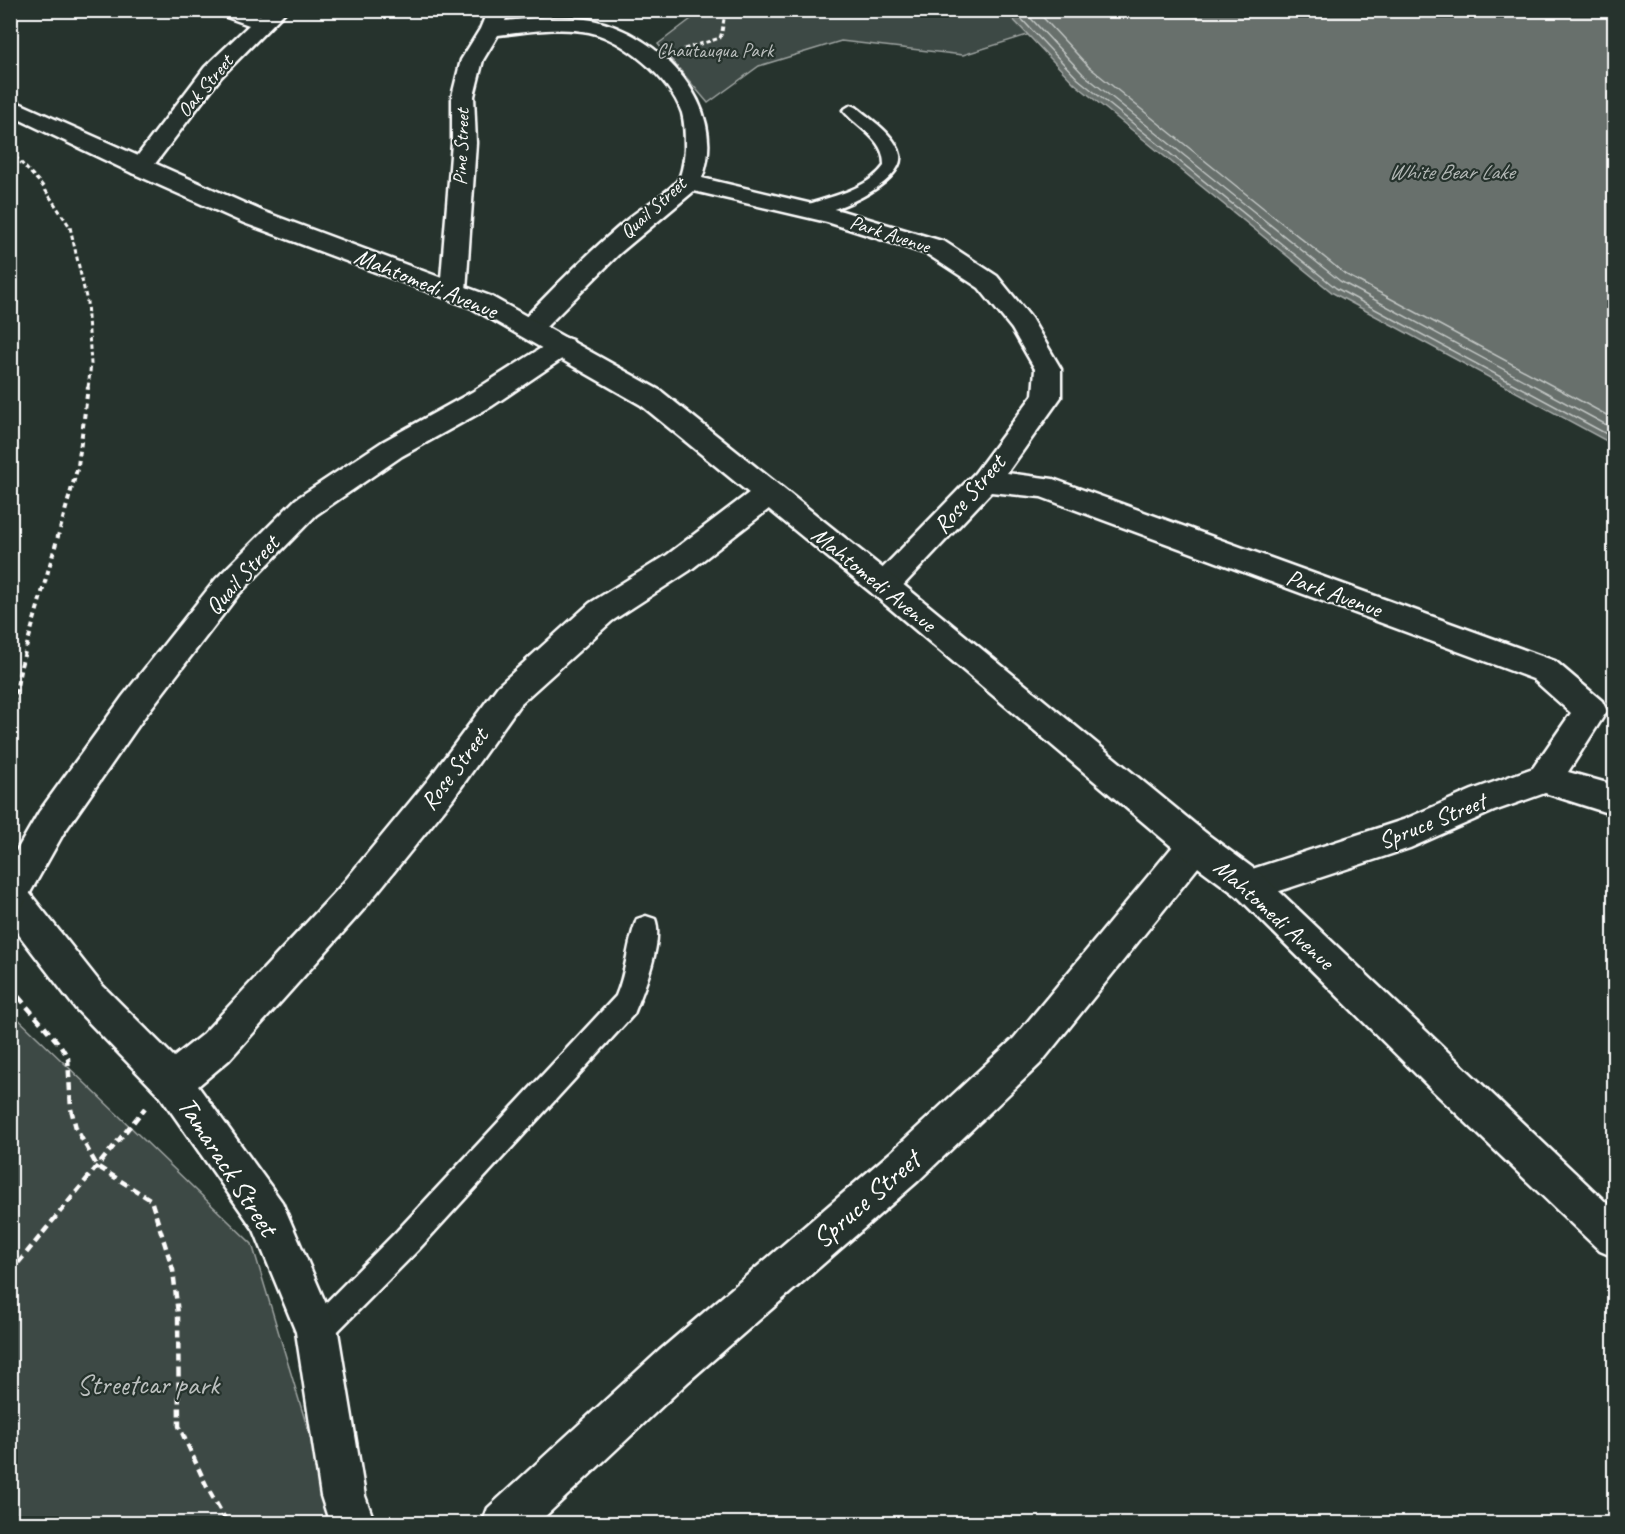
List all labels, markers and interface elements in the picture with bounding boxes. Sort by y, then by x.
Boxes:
park label: Chautauqua Park [657,38,775,63]
street label: Oak Street [172,48,240,122]
street label: Pine Street [447,106,475,186]
water label: White Bear Lake [1388,158,1516,186]
street label: Quail Street [615,170,693,244]
street label: Park Avenue [847,209,935,259]
street label: Mahtomedi Avenue [350,241,504,326]
street label: Rose Street [927,447,1013,540]
street label: Mahtomedi Avenue [806,520,944,640]
street label: Quail Street [198,528,287,621]
street label: Park Avenue [1282,562,1388,625]
street label: Rose Street [414,721,496,816]
street label: Spruce Street [1374,785,1493,856]
street label: Mahtomedi Avenue [1208,852,1342,977]
street label: Tamarack Street [170,1090,287,1244]
street label: Spruce Street [805,1140,930,1255]
park label: Streetcar park [77,1367,221,1402]

